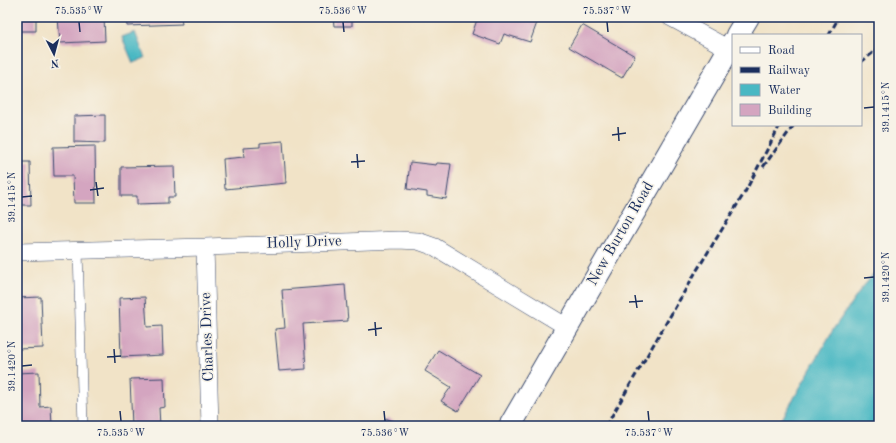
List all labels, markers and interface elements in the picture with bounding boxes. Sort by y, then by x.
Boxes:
text: 75.535°W [55,6,103,16]
text: 75.536°W [319,6,367,16]
text: 75.537°W [583,6,631,16]
north arrow [34,34,74,74]
legend [732,34,862,126]
text: Road [768,45,795,57]
text: N [50,57,60,68]
text: Railway [768,65,811,77]
text: 39.1415°N [881,81,891,133]
text: Water [768,85,801,97]
text: Building [768,105,812,117]
text: 39.1415°N [7,171,17,223]
street label: New Burton Road [585,179,657,289]
street label: Holly Drive [266,234,342,252]
text: 39.1420°N [881,251,891,303]
street label: Charles Drive [199,292,217,382]
text: 39.1420°N [7,340,17,392]
text: 75.535°W [97,428,145,438]
text: 75.536°W [361,428,409,438]
text: 75.537°W [625,428,673,438]

